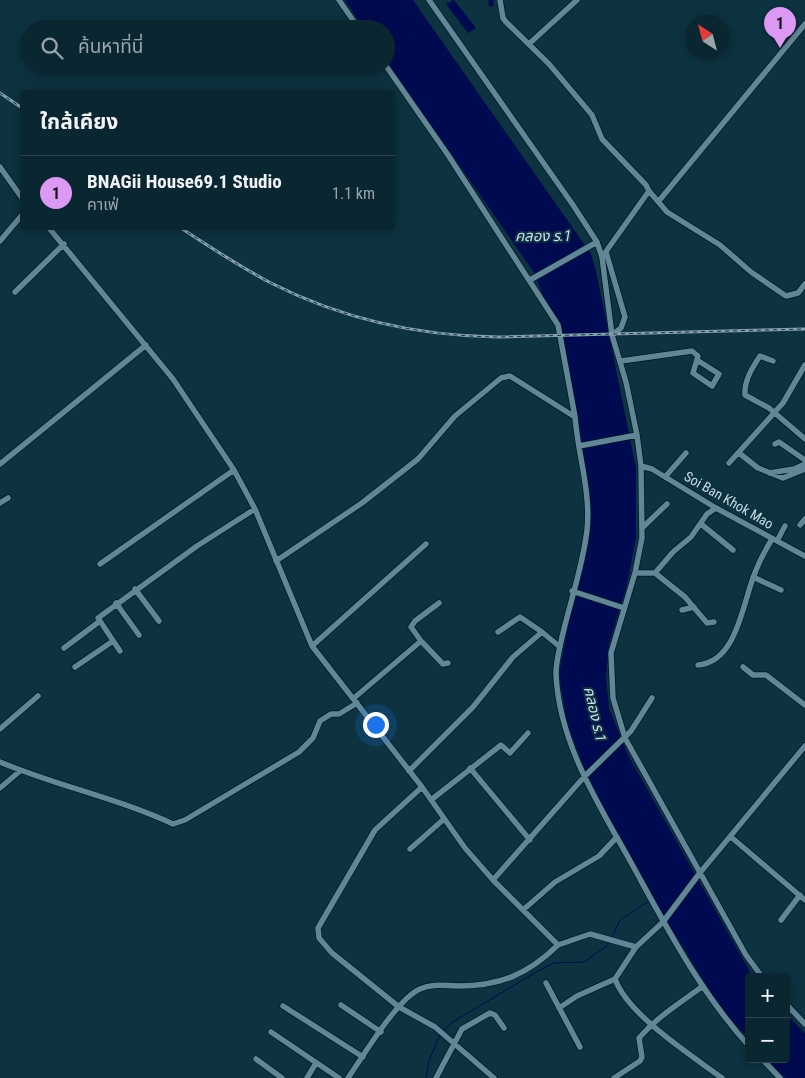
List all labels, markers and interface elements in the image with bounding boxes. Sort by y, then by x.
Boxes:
pin: 1 [764,7,796,48]
north arrow [685,15,730,60]
search box [20,20,395,75]
icon: search [38,34,66,62]
text: ค้นหาที่นี่ [78,35,143,58]
text: ใกล้เคียง [40,110,118,134]
text: BNAGii House69.1 Studio [87,170,282,193]
text: 1 [52,184,60,203]
text: 1.1 km [332,184,375,203]
text: คาเฟ่ [87,195,119,214]
water label: คลอง ร.1 [515,227,571,245]
street label: Soi Ban Khok Mao [682,468,776,532]
water label: คลอง ร.1 [580,685,610,743]
your location [363,712,389,738]
map controls [745,973,790,1063]
button: + [745,973,790,1018]
button: − [745,1018,790,1063]

